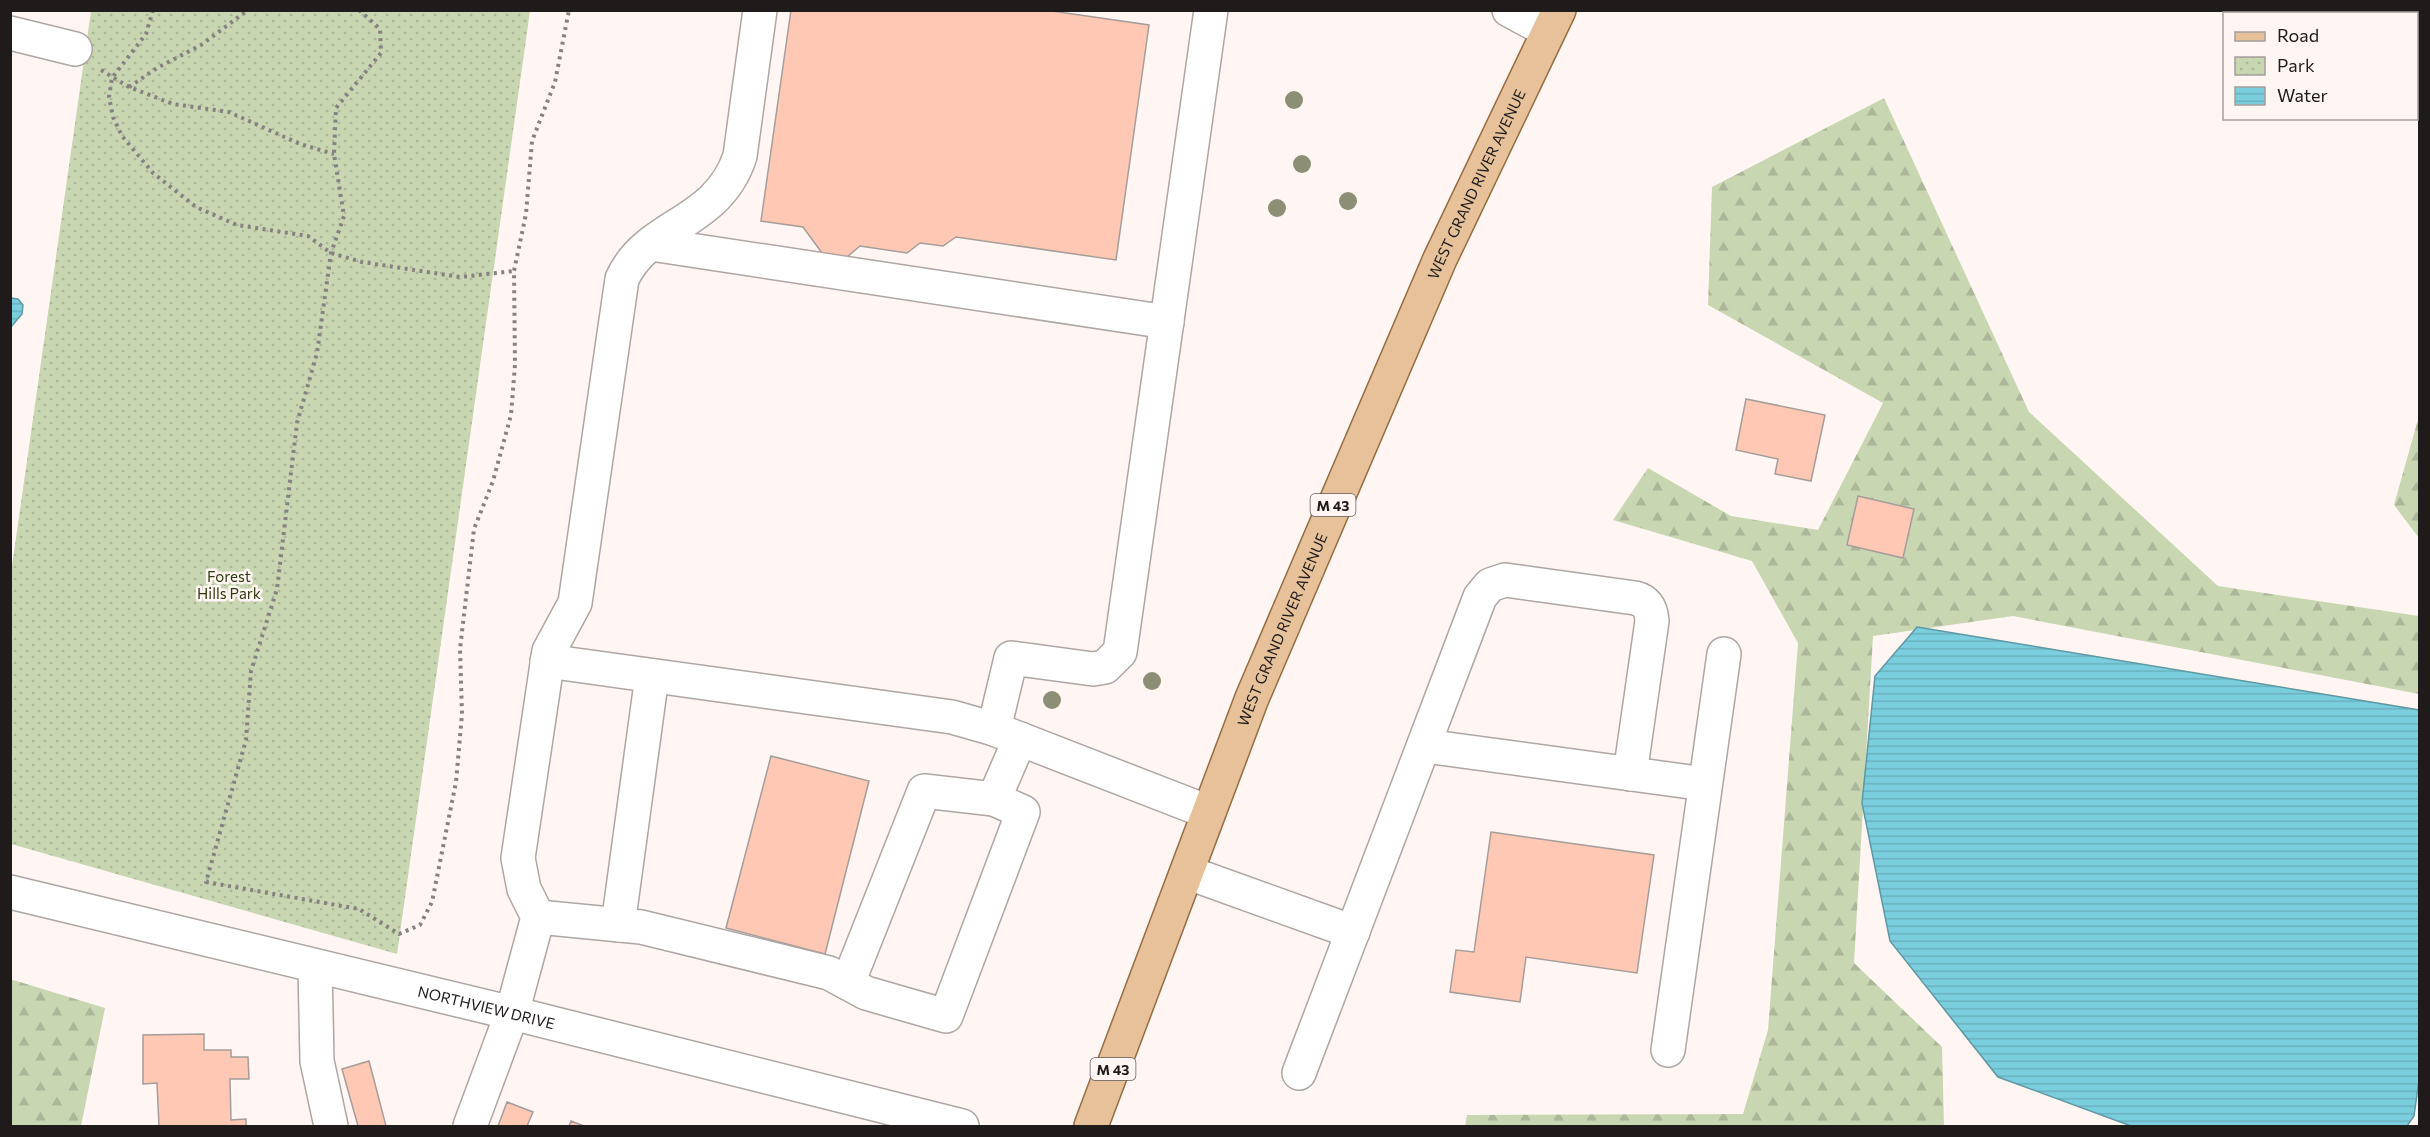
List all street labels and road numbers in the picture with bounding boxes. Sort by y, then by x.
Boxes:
street label: WEST GRAND RIVER AVENUE [1424,86,1529,282]
road number: M 43 [1310,494,1356,516]
street label: WEST GRAND RIVER AVENUE [1233,530,1331,729]
street label: NORTHVIEW DRIVE [416,982,557,1032]
road number: M 43 [1090,1058,1136,1080]

